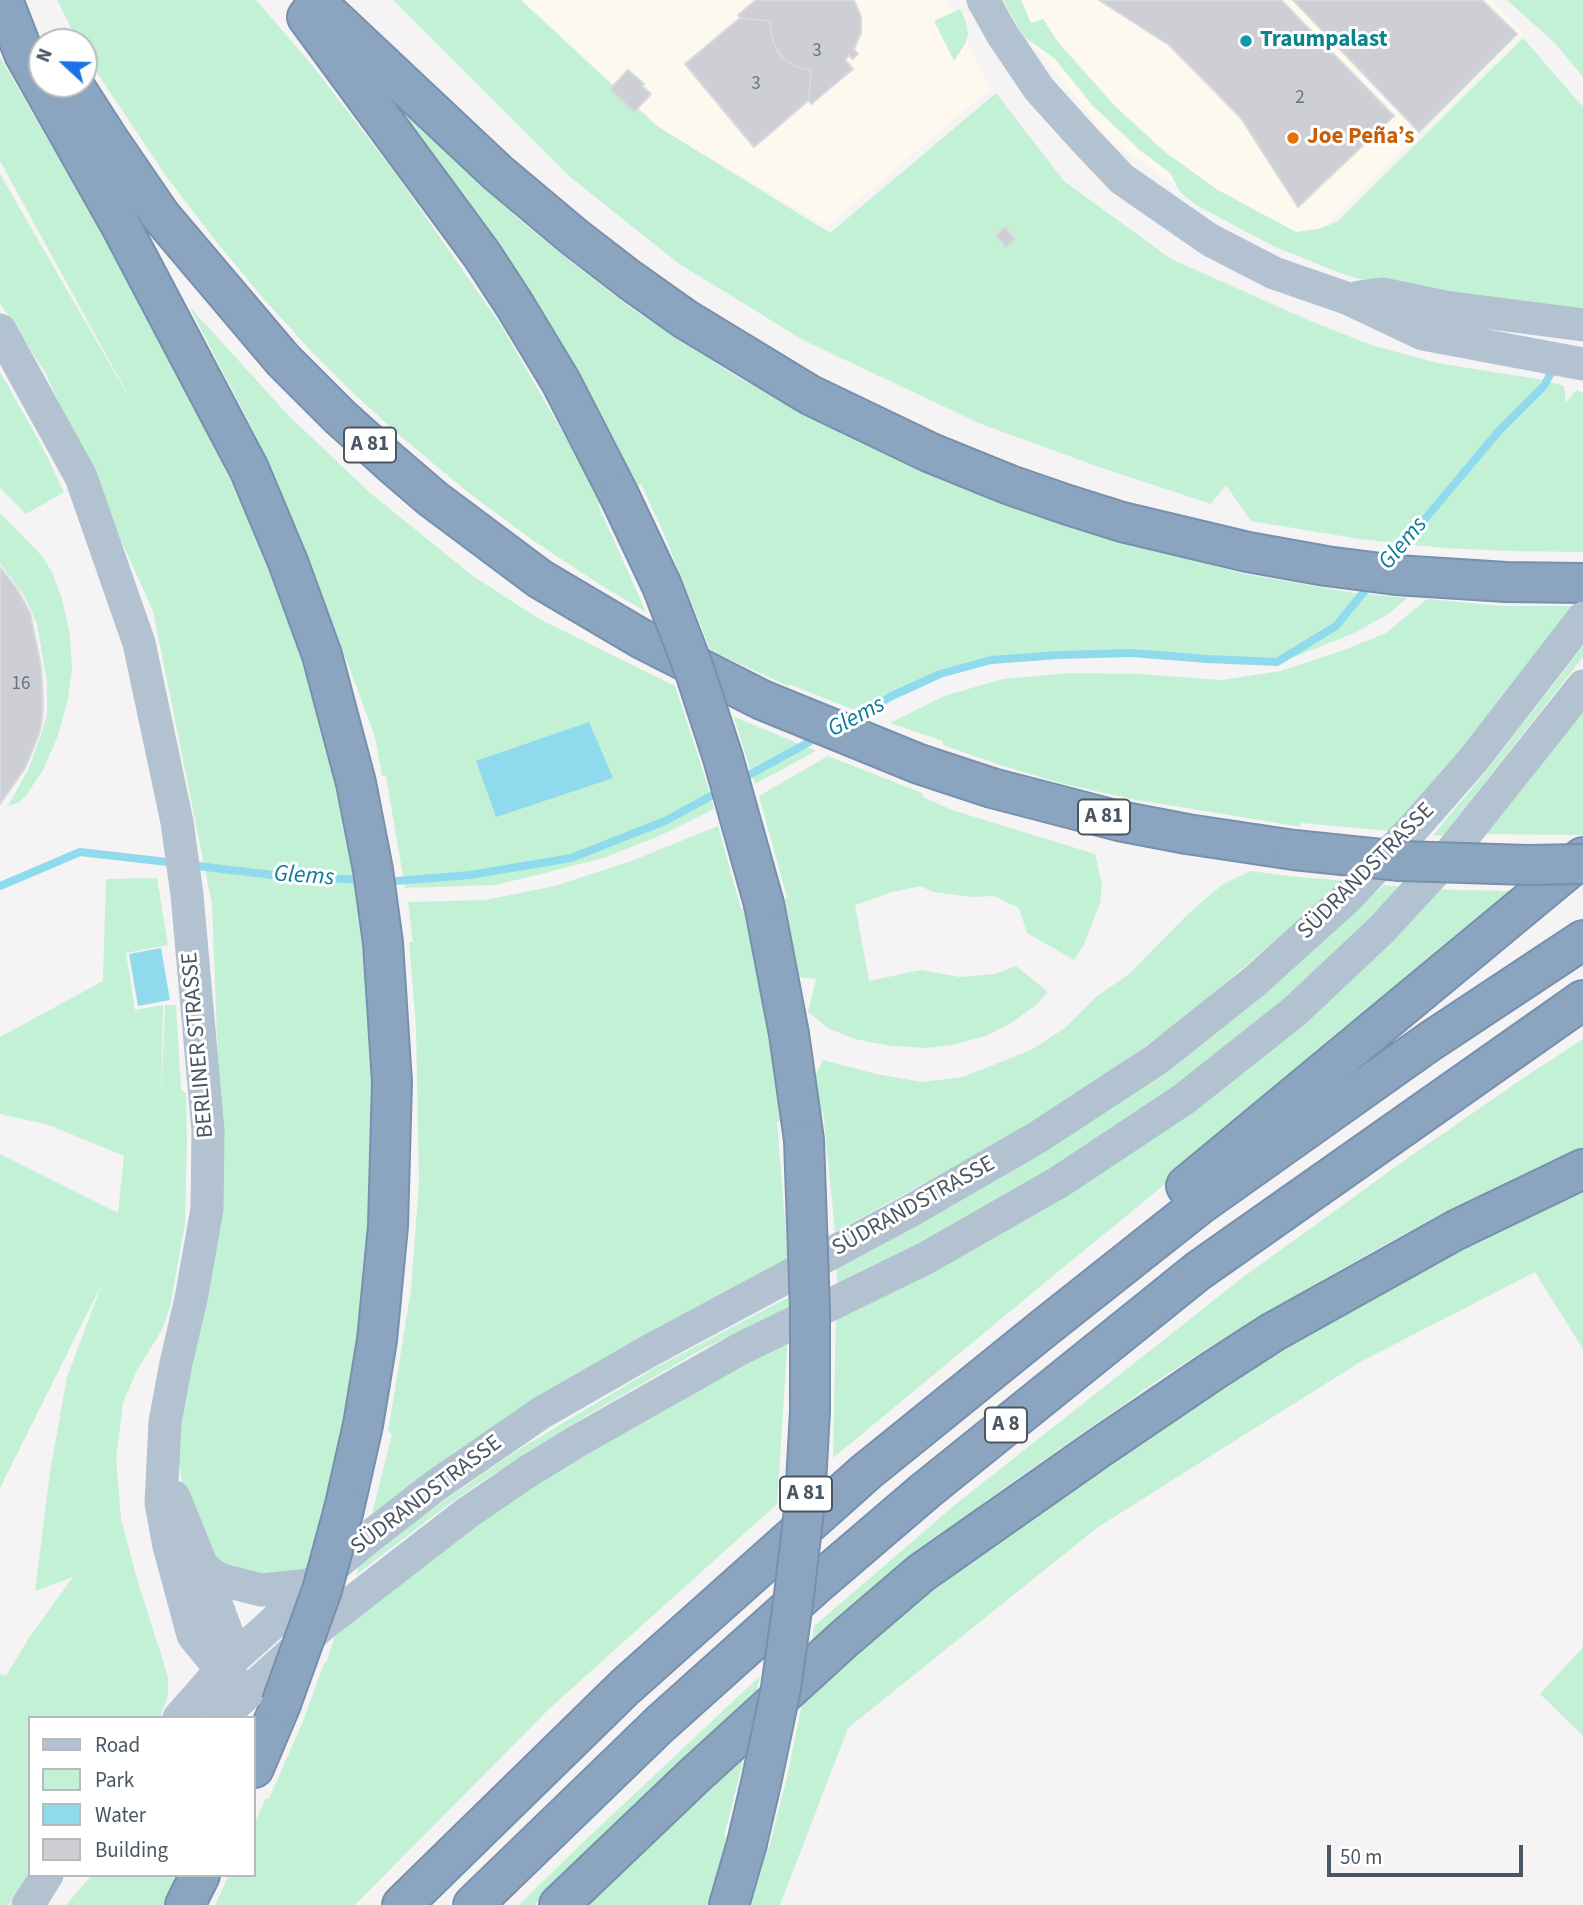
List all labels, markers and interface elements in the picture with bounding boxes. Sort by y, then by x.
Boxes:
place label: Traumpalast [1260,27,1388,55]
north arrow [28,28,98,98]
marker: Traumpalast [1238,33,1254,49]
house number: 3 [812,41,822,63]
text: N [30,45,60,67]
house number: 3 [751,74,761,96]
house number: 2 [1295,88,1305,110]
place label: Joe Peña’s [1307,124,1414,152]
marker: Joe Peña’s [1285,130,1301,146]
road number: A 81 [344,428,396,462]
water label: Glems [1374,512,1434,576]
house number: 16 [12,674,30,696]
water label: Glems [824,691,890,745]
street label: SÜDRANDSTRASSE [1293,798,1441,946]
road number: A 81 [1078,800,1130,834]
water label: Glems [273,861,335,893]
street label: BERLINER STRASSE [177,951,221,1139]
street label: SÜDRANDSTRASSE [828,1151,1000,1263]
road number: A 8 [985,1408,1027,1442]
street label: SÜDRANDSTRASSE [346,1430,508,1562]
road number: A 81 [780,1476,832,1512]
legend [28,1716,256,1877]
text: Road [95,1730,140,1760]
text: Park [95,1765,134,1795]
text: Water [95,1800,146,1830]
scale bar [1331,1832,1527,1876]
text: Building [95,1835,168,1865]
text: 50 m [1340,1842,1382,1872]

